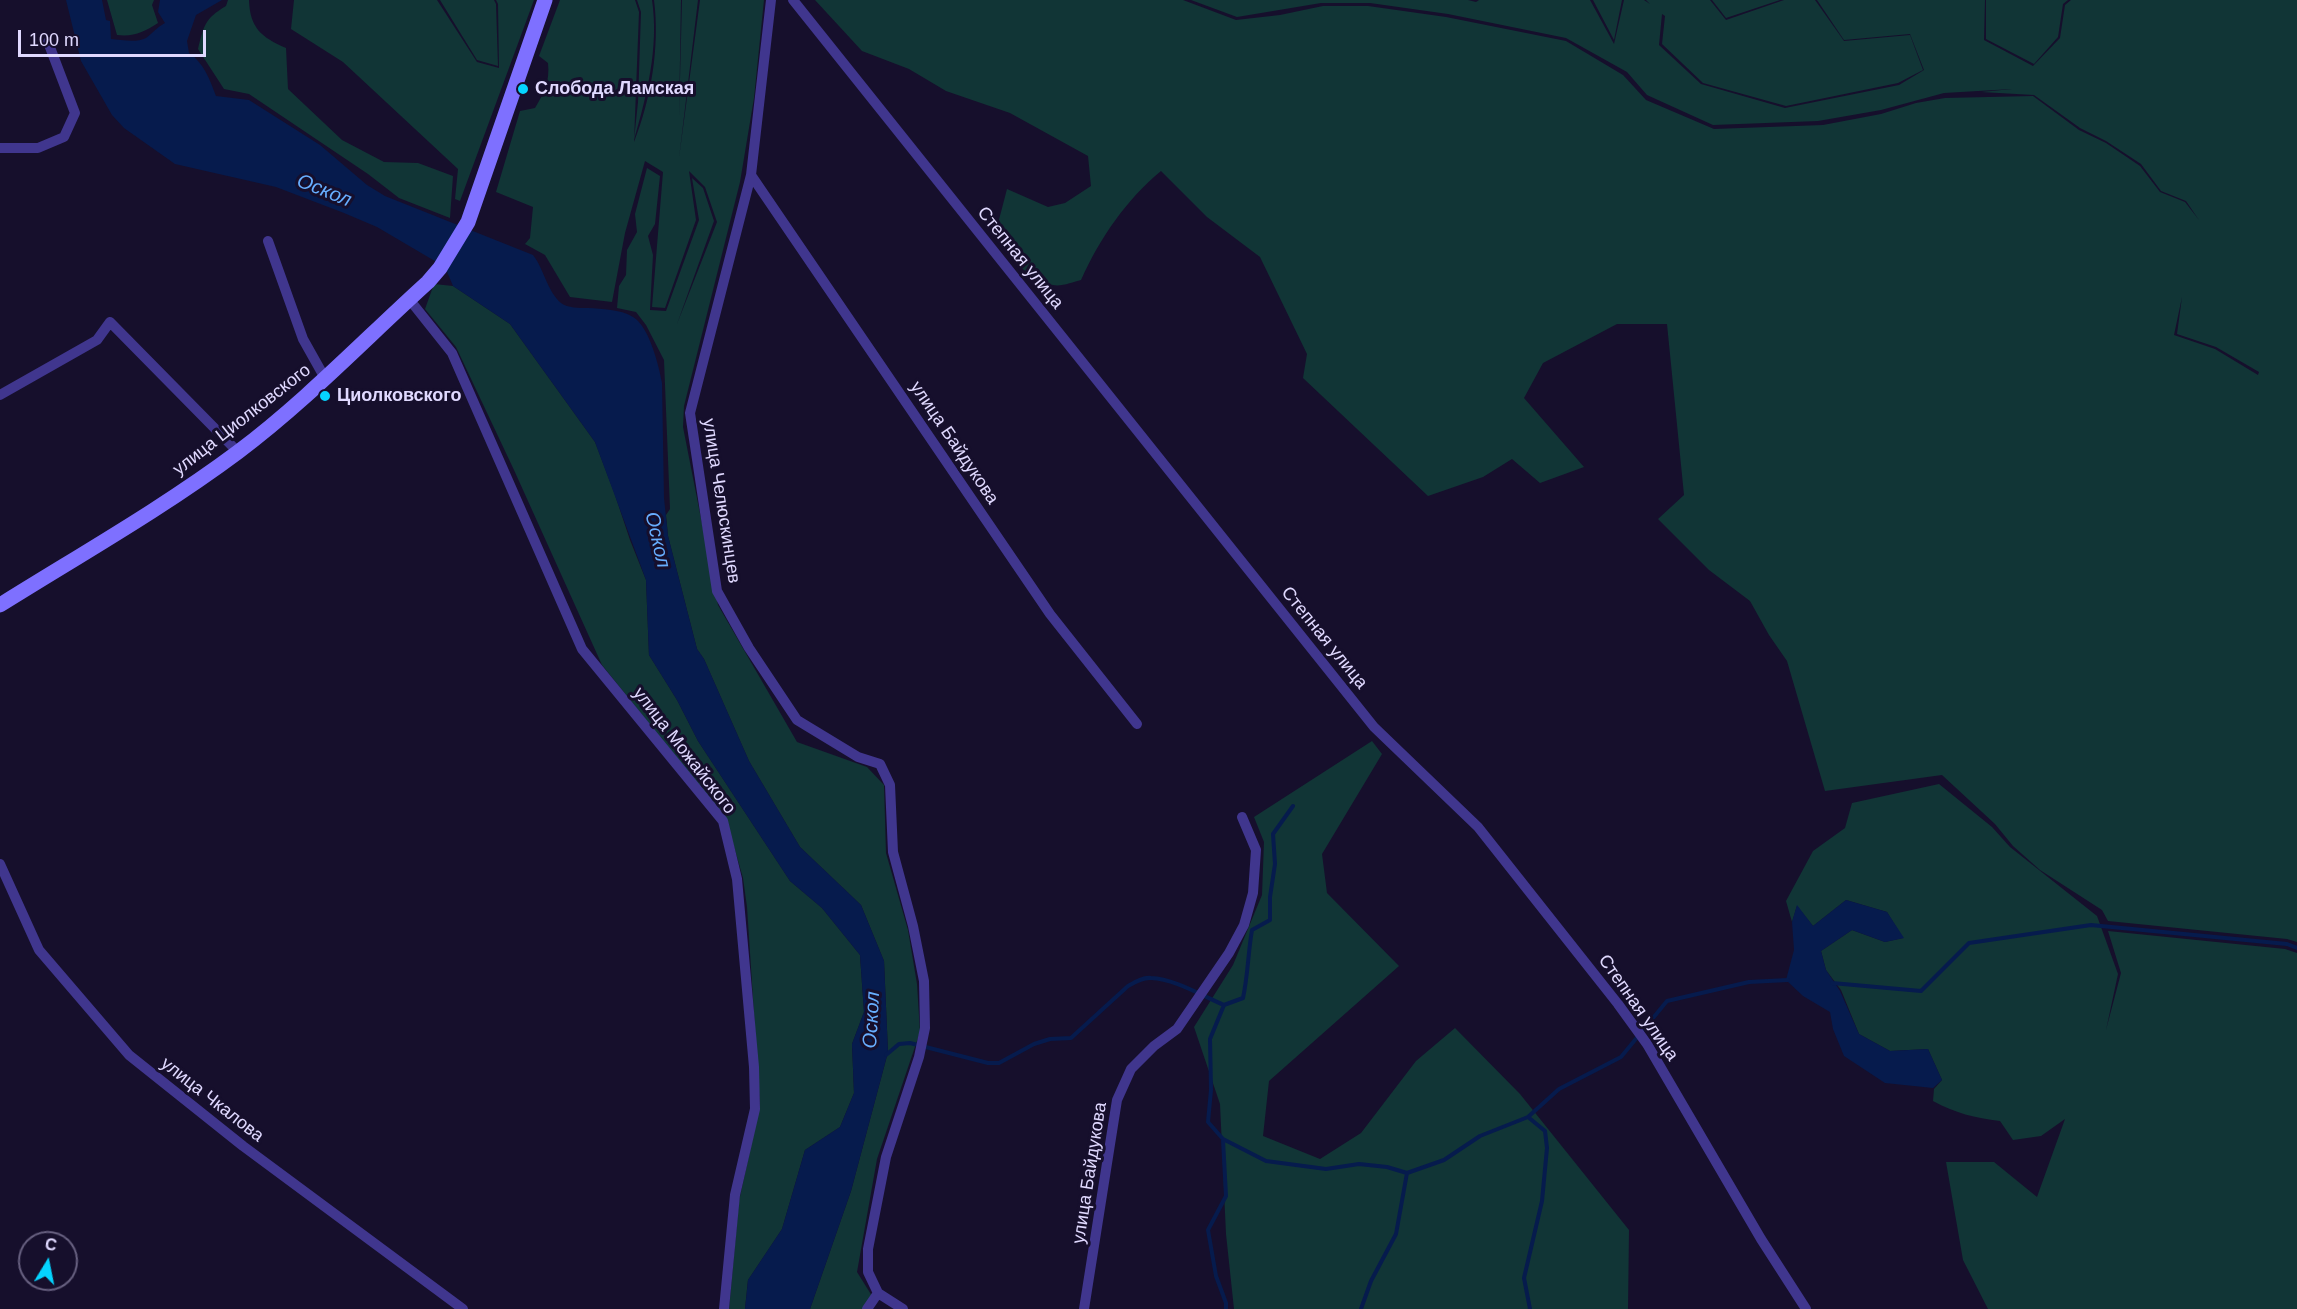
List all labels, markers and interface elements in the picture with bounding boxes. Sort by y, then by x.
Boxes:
scale bar [21,18,208,56]
text: 100 m [29,30,79,50]
place label: Слобода Ламская [535,78,694,100]
marker: Слобода Ламская [516,82,530,96]
water label: Оскол [293,169,355,213]
street label: Степная улица [972,203,1068,313]
street label: улица Циолковского [169,360,315,480]
street label: улица Байдукова [905,378,1003,508]
place label: Циолковского [337,385,462,407]
marker: Циолковского [318,389,332,403]
street label: улица Челюскинцев [697,417,745,585]
water label: Оскол [639,510,675,570]
street label: Степная улица [1276,583,1372,693]
street label: улица Можайского [628,683,740,819]
street label: Степная улица [1593,951,1683,1065]
water label: Оскол [859,991,885,1049]
street label: улица Чкалова [156,1053,268,1147]
street label: улица Байдукова [1068,1101,1112,1245]
north arrow [18,1231,78,1291]
text: С [44,1235,58,1254]

